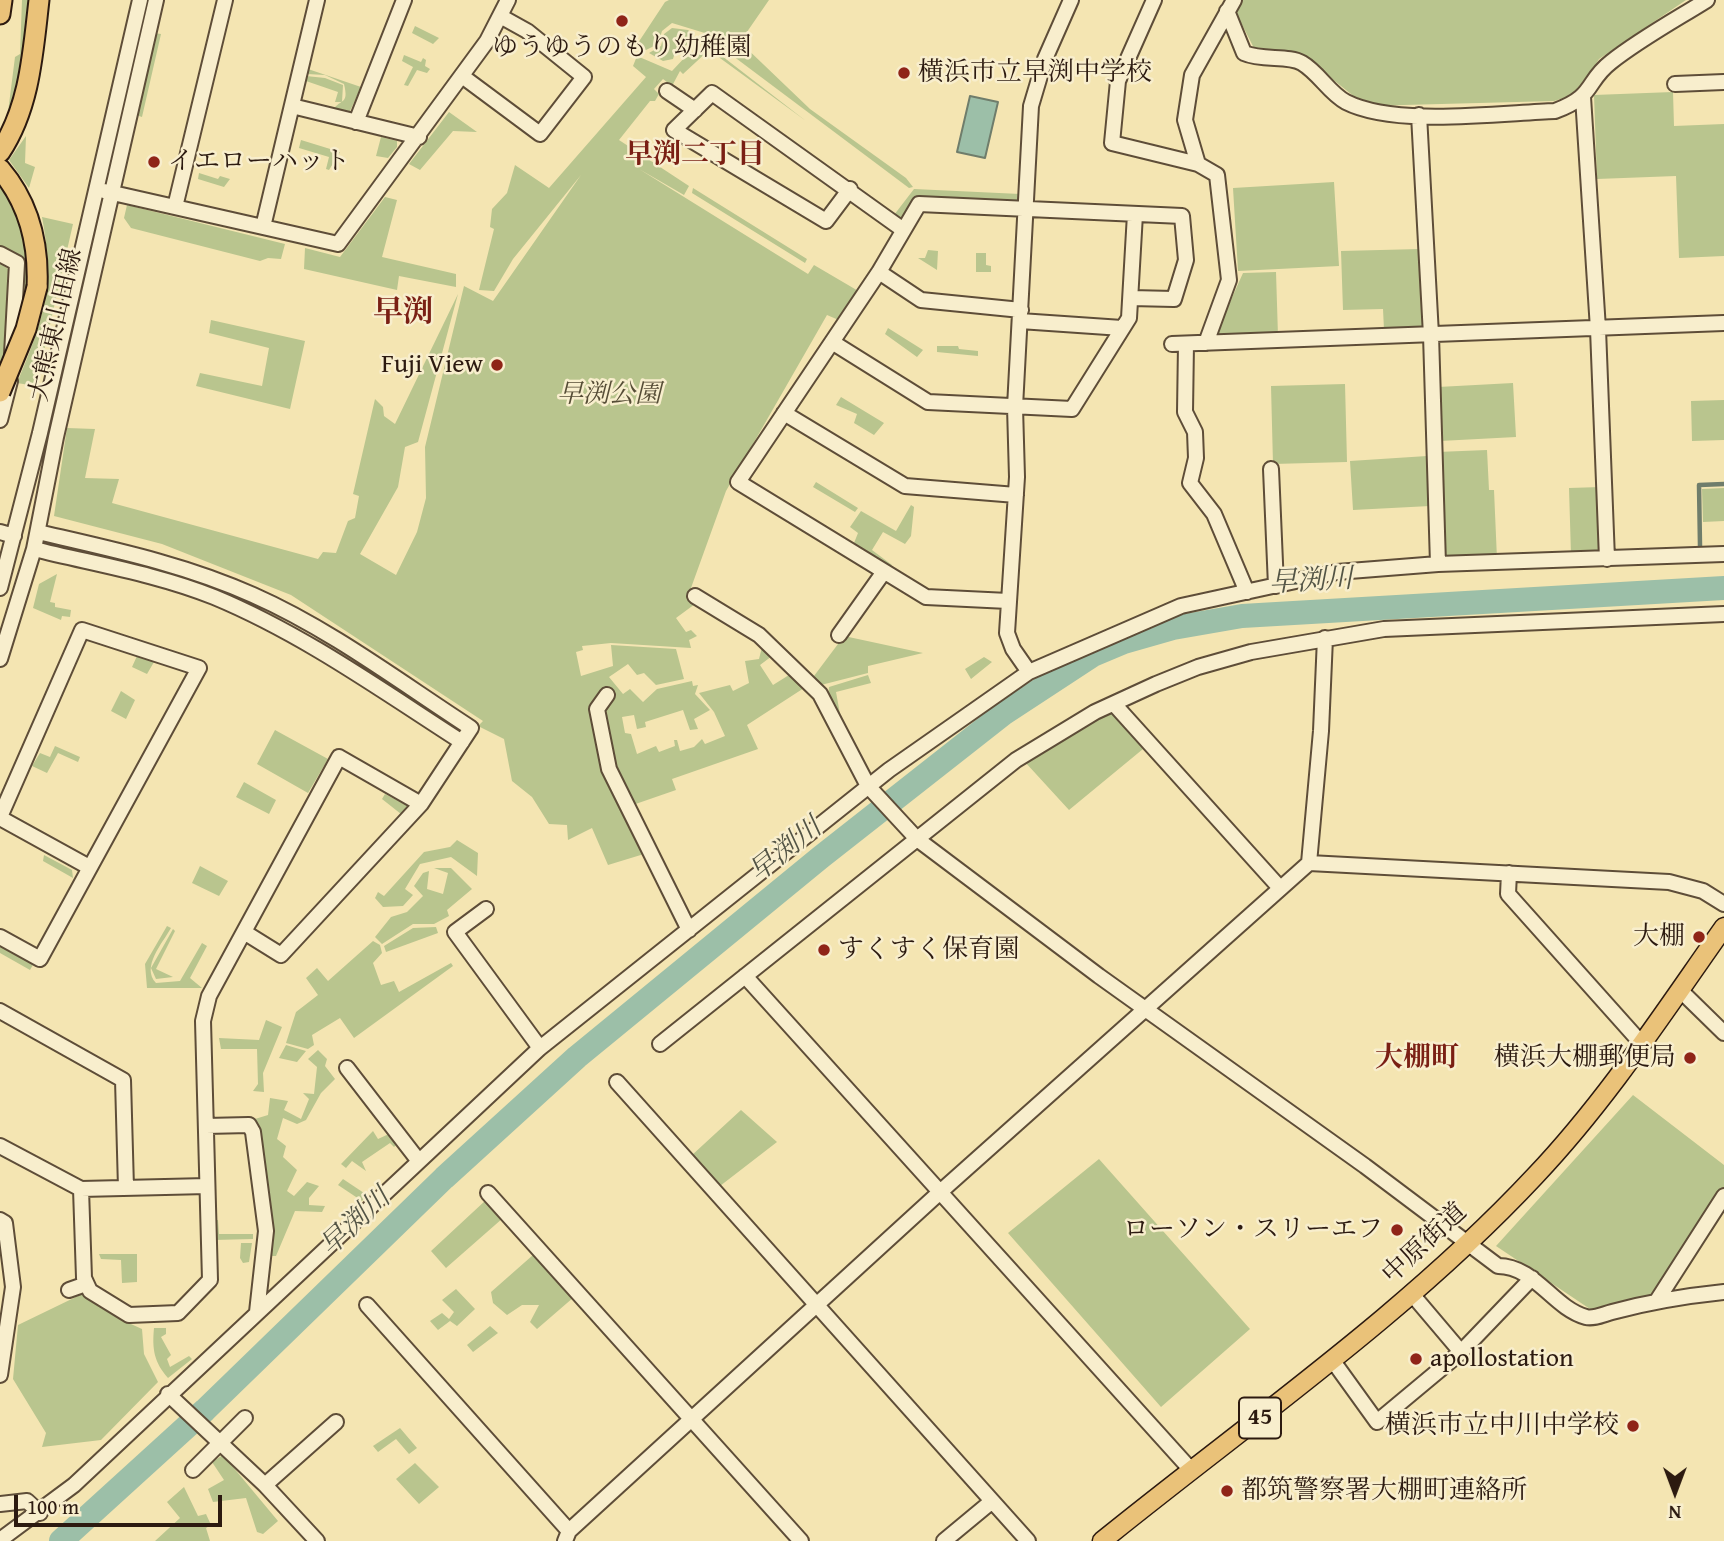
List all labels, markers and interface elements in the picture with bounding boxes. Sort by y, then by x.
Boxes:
marker: ゆうゆうのもり幼稚園 [614,13,630,29]
place label: ゆうゆうのもり幼稚園 [492,32,752,64]
place label: 横浜市立早渕中学校 [918,57,1152,89]
marker: 横浜市立早渕中学校 [896,65,912,81]
district label: 早渕二丁目 [625,139,765,173]
place label: イエローハット [168,146,350,178]
marker: イエローハット [146,154,162,170]
street label: 大熊東山田線 [24,245,90,405]
district label: 早渕 [373,295,433,331]
place label: Fuji View [381,349,483,381]
marker: Fuji View [489,357,505,373]
park label: 早渕公園 [557,379,661,411]
water label: 早渕川 [1268,563,1354,601]
water label: 早渕川 [743,812,829,890]
place label: 大棚 [1633,921,1685,953]
marker: 大棚 [1691,929,1707,945]
place label: すくすく保育園 [838,934,1020,966]
marker: すくすく保育園 [816,942,832,958]
district label: 大棚町 [1375,1042,1459,1076]
place label: 横浜大棚郵便局 [1494,1042,1676,1074]
marker: 横浜大棚郵便局 [1682,1050,1698,1066]
water label: 早渕川 [314,1182,398,1264]
street label: 中原街道 [1376,1197,1474,1291]
place label: ローソン・スリーエフ [1123,1214,1383,1246]
marker: ローソン・スリーエフ [1389,1222,1405,1238]
place label: apollostation [1430,1343,1574,1375]
marker: apollostation [1408,1351,1424,1367]
road number: 45 [1239,1398,1281,1438]
place label: 横浜市立中川中学校 [1385,1410,1619,1442]
marker: 横浜市立中川中学校 [1625,1418,1641,1434]
north arrow [1640,1457,1710,1527]
place label: 都筑警察署大棚町連絡所 [1241,1475,1527,1507]
scale bar [18,1482,226,1526]
marker: 都筑警察署大棚町連絡所 [1219,1483,1235,1499]
text: 100 m [27,1491,79,1522]
text: N [1669,1499,1681,1527]

